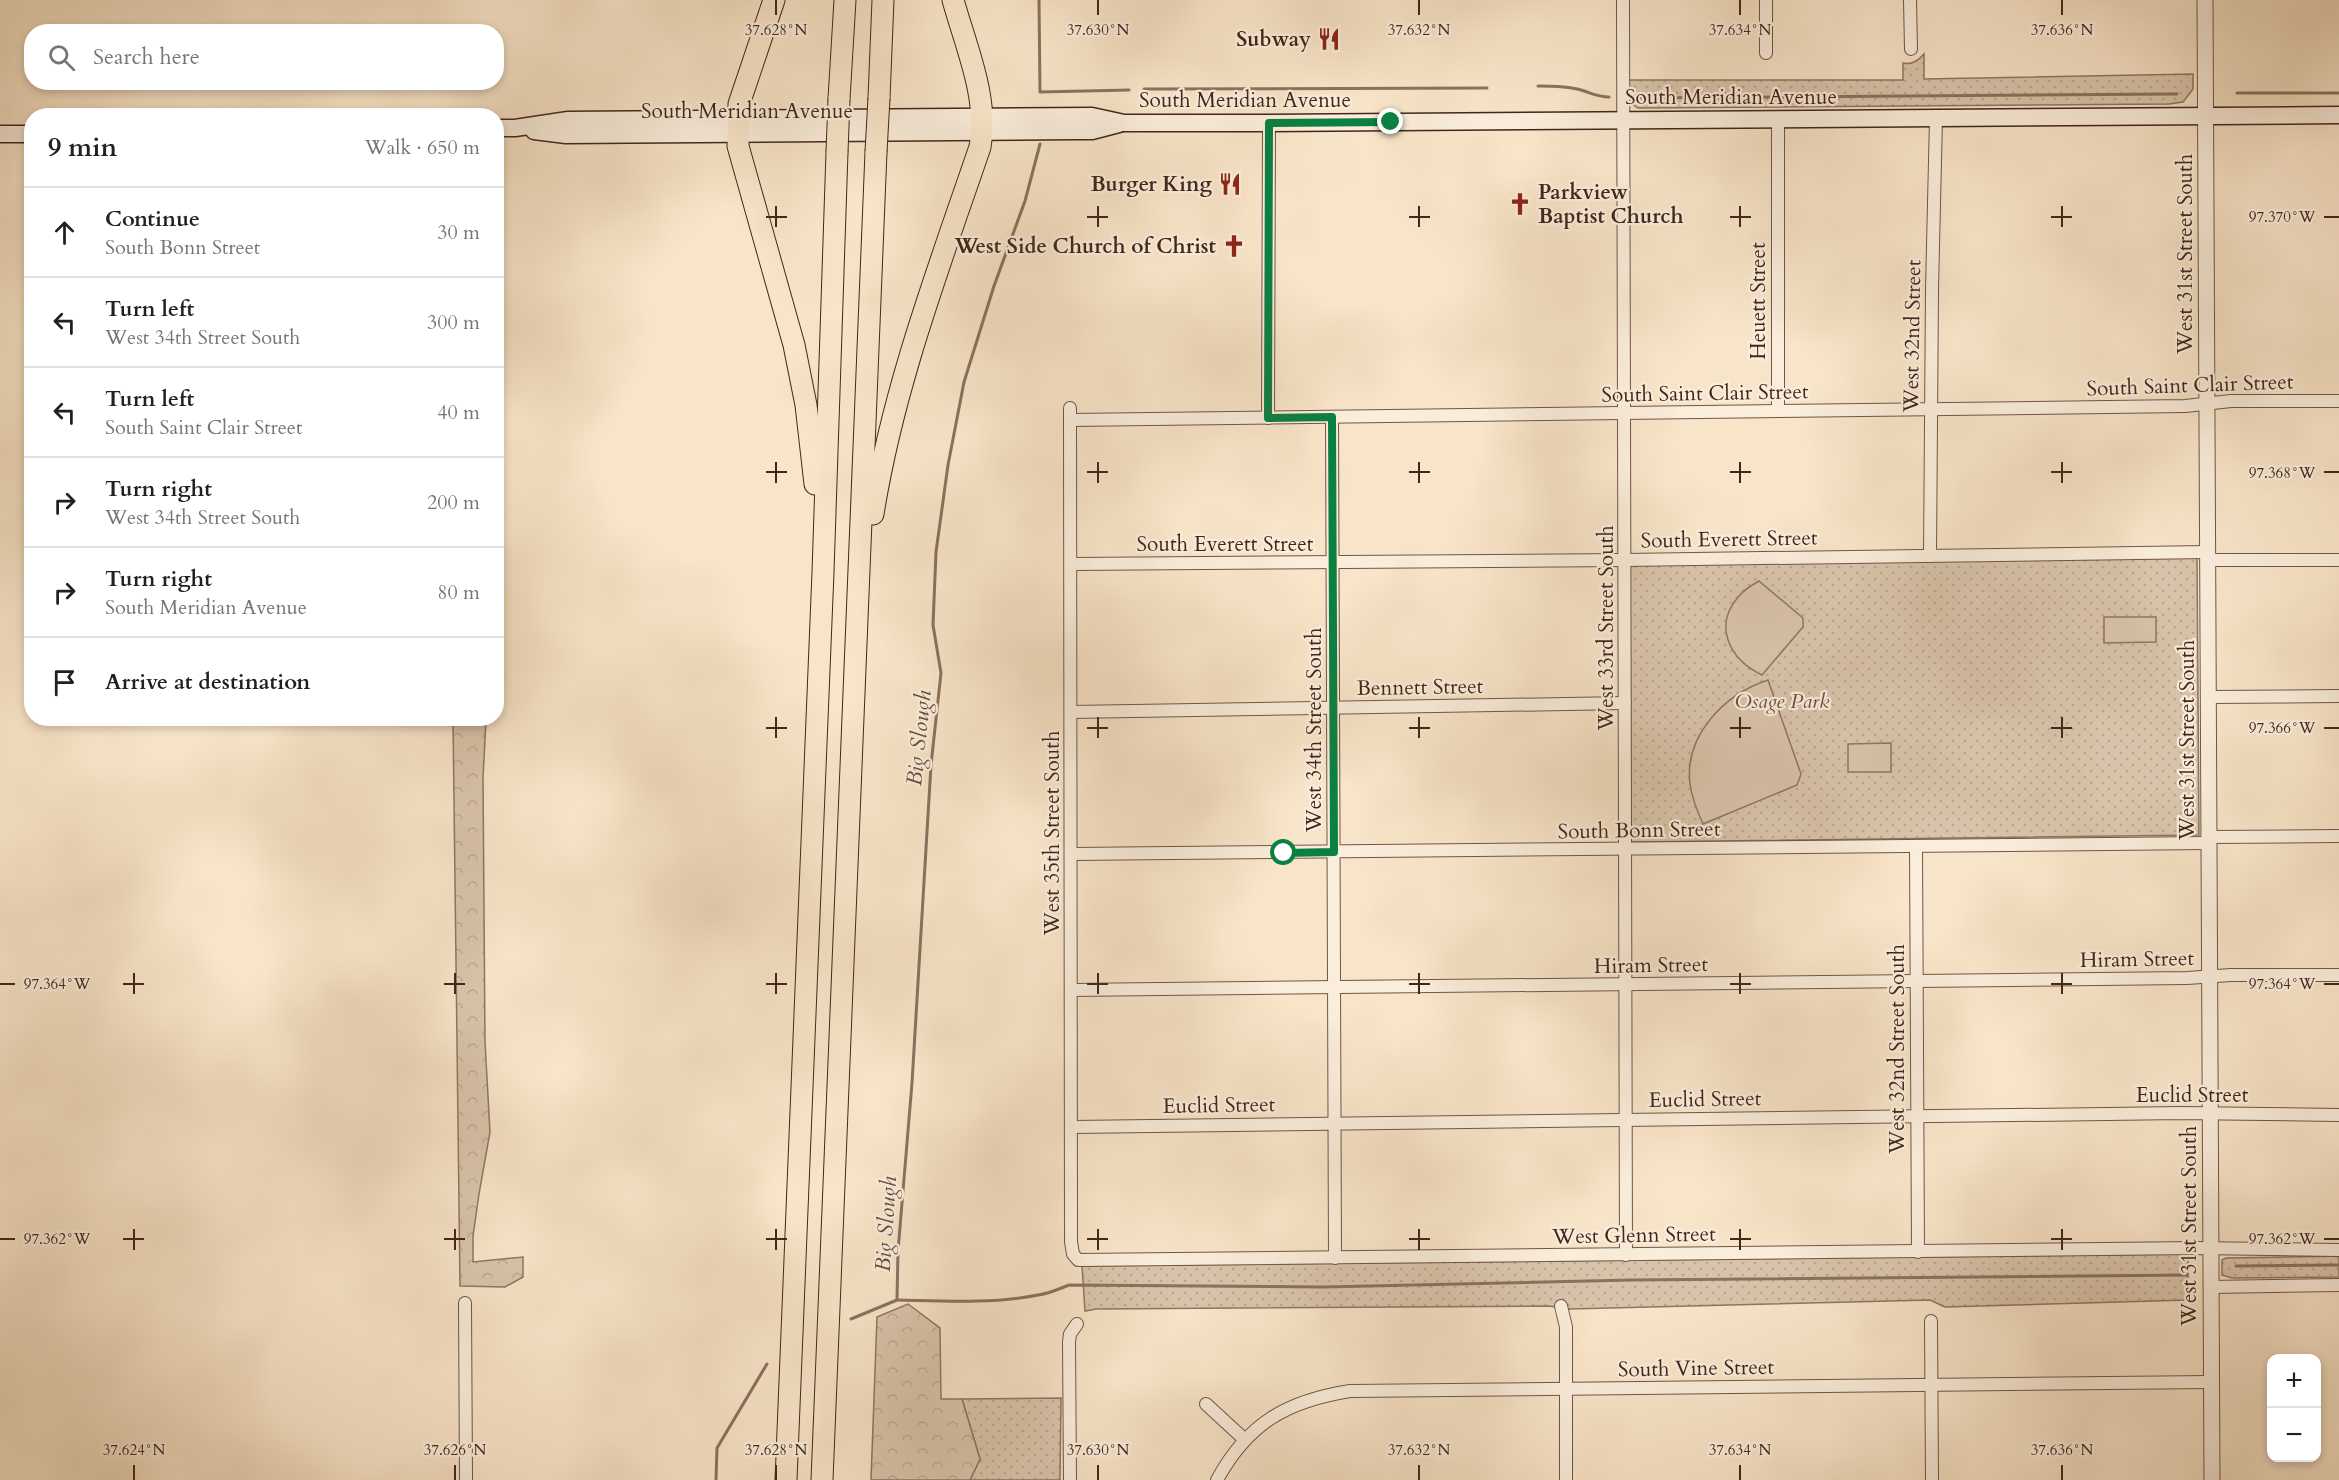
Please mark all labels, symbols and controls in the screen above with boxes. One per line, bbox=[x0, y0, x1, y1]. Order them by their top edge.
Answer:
text: 37.628°N bbox=[745, 20, 808, 40]
text: 37.630°N bbox=[1067, 20, 1130, 40]
text: 37.632°N bbox=[1388, 20, 1451, 40]
text: 37.634°N bbox=[1709, 20, 1772, 40]
text: 37.636°N bbox=[2031, 20, 2094, 40]
search box bbox=[24, 24, 504, 90]
place label: Subway bbox=[1236, 25, 1311, 54]
restaurant icon: Subway bbox=[1316, 26, 1342, 52]
icon: search bbox=[45, 41, 78, 74]
text: Search here bbox=[93, 42, 200, 72]
street label: South Meridian Avenue bbox=[1625, 83, 1837, 112]
street label: South Meridian Avenue bbox=[1139, 86, 1351, 115]
street label: South Meridian Avenue bbox=[641, 97, 853, 126]
route end bbox=[1377, 108, 1403, 134]
text: 9 min bbox=[48, 130, 117, 165]
text: Walk · 650 m bbox=[365, 134, 480, 161]
street label: West 31st Street South bbox=[2171, 153, 2200, 355]
place label: Burger King bbox=[1090, 170, 1212, 199]
restaurant icon: Burger King bbox=[1217, 171, 1243, 197]
place label: Parkview Baptist Church bbox=[1538, 178, 1683, 231]
church icon: Parkview Baptist Church bbox=[1507, 191, 1533, 217]
text: Continue bbox=[105, 204, 200, 234]
text: 97.370°W bbox=[2249, 207, 2316, 227]
icon: ahead bbox=[48, 216, 81, 249]
text: 30 m bbox=[437, 219, 480, 246]
place label: West Side Church of Christ bbox=[953, 232, 1217, 261]
church icon: West Side Church of Christ bbox=[1221, 233, 1247, 259]
text: South Bonn Street bbox=[105, 234, 260, 261]
street label: Heuett Street bbox=[1744, 242, 1773, 360]
street label: West 32nd Street bbox=[1897, 259, 1928, 414]
text: Turn left bbox=[105, 294, 194, 324]
icon: left bbox=[48, 306, 81, 339]
text: 300 m bbox=[427, 309, 480, 336]
text: West 34th Street South bbox=[105, 324, 300, 351]
street label: South Saint Clair Street bbox=[2086, 367, 2294, 404]
street label: South Saint Clair Street bbox=[1601, 377, 1809, 410]
text: Turn left bbox=[105, 384, 194, 414]
icon: left bbox=[48, 396, 81, 429]
text: 40 m bbox=[437, 399, 480, 426]
text: South Saint Clair Street bbox=[105, 414, 302, 441]
text: 97.368°W bbox=[2249, 463, 2316, 483]
text: Turn right bbox=[105, 474, 212, 504]
icon: right bbox=[48, 486, 81, 519]
text: 200 m bbox=[427, 489, 480, 516]
text: West 34th Street South bbox=[105, 504, 300, 531]
street label: South Everett Street bbox=[1640, 523, 1818, 556]
street label: West 33rd Street South bbox=[1592, 525, 1621, 732]
street label: South Everett Street bbox=[1137, 530, 1314, 559]
text: Turn right bbox=[105, 564, 212, 594]
icon: right bbox=[48, 576, 81, 609]
text: 80 m bbox=[437, 579, 480, 606]
text: South Meridian Avenue bbox=[105, 594, 307, 621]
street label: West 34th Street South bbox=[1300, 627, 1329, 834]
street label: West 31st Street South bbox=[2173, 639, 2202, 841]
icon: arrive bbox=[48, 666, 81, 699]
text: Arrive at destination bbox=[105, 667, 310, 697]
street label: Bennett Street bbox=[1356, 672, 1484, 703]
park label: Osage Park bbox=[1735, 687, 1830, 716]
water label: Big Slough bbox=[899, 688, 939, 787]
text: 97.366°W bbox=[2249, 718, 2316, 738]
street label: West 35th Street South bbox=[1038, 730, 1067, 937]
street label: South Bonn Street bbox=[1557, 815, 1721, 846]
route start bbox=[1270, 839, 1296, 865]
street label: West 32nd Street South bbox=[1883, 944, 1912, 1155]
street label: Hiram Street bbox=[2080, 944, 2195, 975]
street label: Hiram Street bbox=[1594, 950, 1709, 981]
text: 97.364°W bbox=[24, 974, 91, 994]
text: 97.364°W bbox=[2249, 974, 2316, 994]
street label: Euclid Street bbox=[2136, 1081, 2249, 1110]
street label: Euclid Street bbox=[1648, 1084, 1762, 1115]
street label: Euclid Street bbox=[1162, 1090, 1276, 1121]
street label: West 31st Street South bbox=[2175, 1125, 2204, 1327]
water label: Big Slough bbox=[868, 1175, 904, 1273]
street label: West Glenn Street bbox=[1551, 1220, 1716, 1251]
text: 97.362°W bbox=[24, 1229, 91, 1249]
text: 97.362°W bbox=[2249, 1229, 2316, 1249]
street label: South Vine Street bbox=[1618, 1353, 1775, 1384]
map controls bbox=[2267, 1354, 2321, 1462]
button: + bbox=[2267, 1354, 2321, 1408]
button: − bbox=[2267, 1408, 2321, 1462]
text: 37.624°N bbox=[103, 1440, 166, 1460]
text: 37.626°N bbox=[424, 1440, 487, 1460]
text: 37.628°N bbox=[745, 1440, 808, 1460]
text: 37.630°N bbox=[1067, 1440, 1130, 1460]
text: 37.632°N bbox=[1388, 1440, 1451, 1460]
text: 37.634°N bbox=[1709, 1440, 1772, 1460]
text: 37.636°N bbox=[2031, 1440, 2094, 1460]

